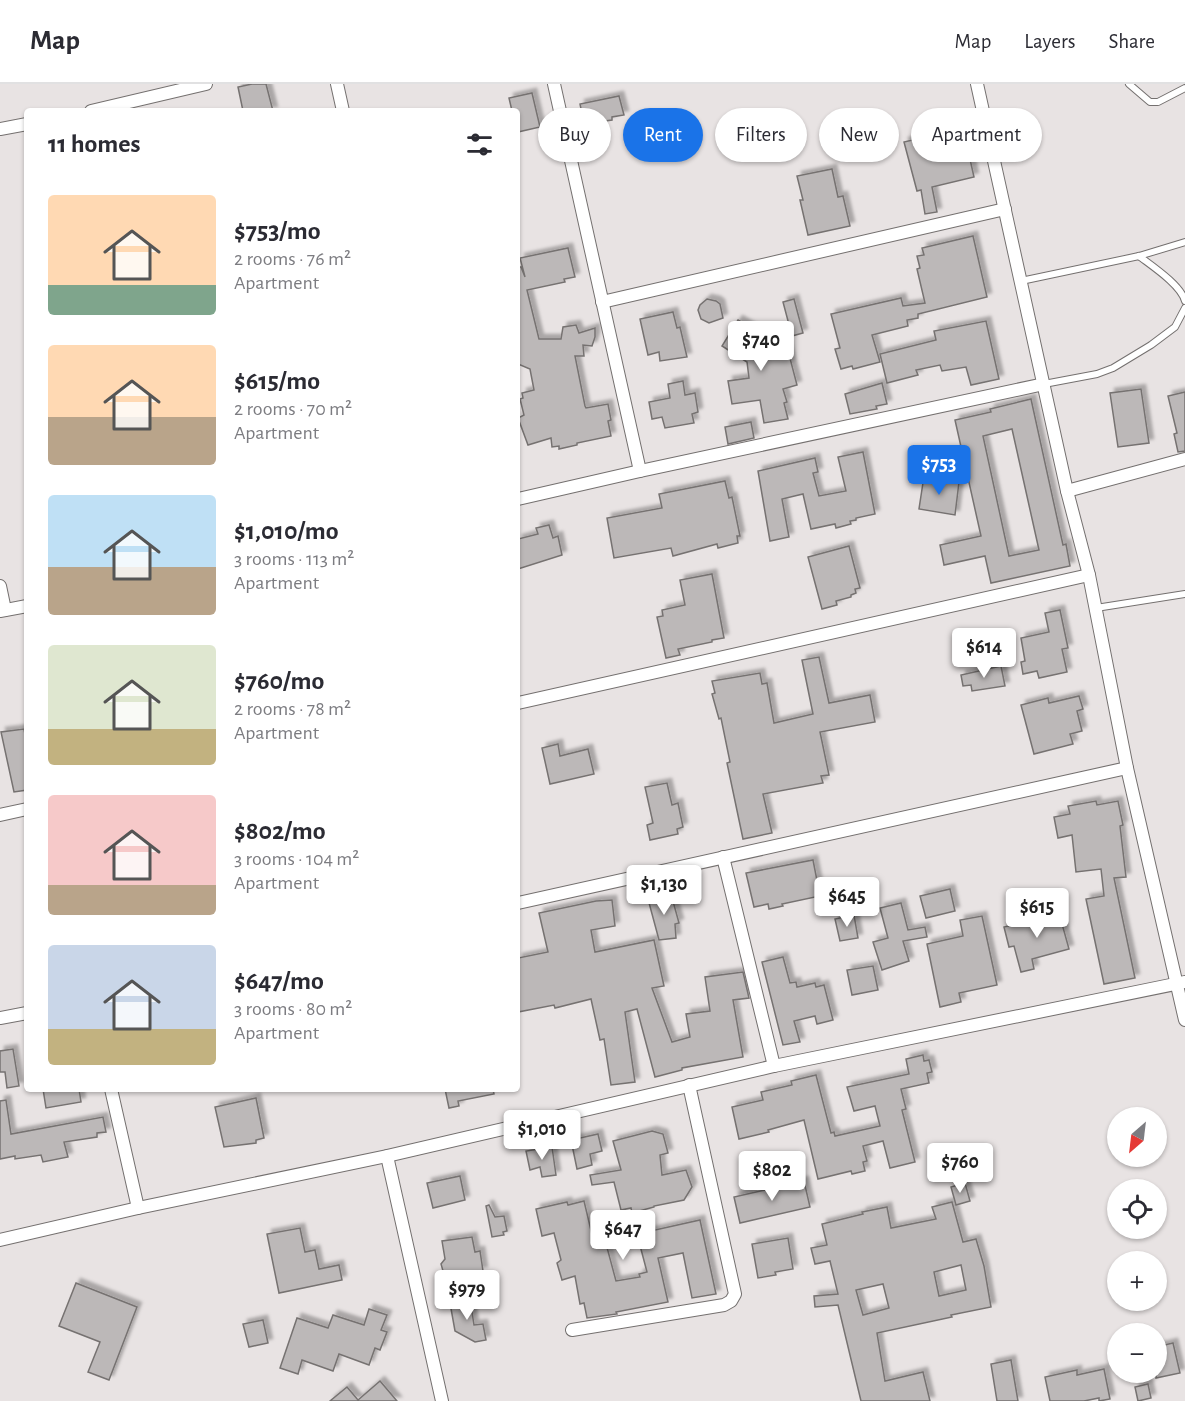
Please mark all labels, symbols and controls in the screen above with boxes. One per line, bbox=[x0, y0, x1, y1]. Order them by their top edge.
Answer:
text: Map bbox=[30, 27, 80, 55]
text: Map bbox=[955, 31, 991, 52]
text: Layers bbox=[1024, 31, 1075, 52]
text: Share bbox=[1108, 31, 1155, 52]
chip: Buy bbox=[538, 108, 611, 162]
chip: Rent bbox=[623, 108, 703, 162]
chip: Filters bbox=[715, 108, 807, 162]
chip: New bbox=[819, 108, 899, 162]
chip: Apartment bbox=[911, 108, 1042, 162]
icon: filters bbox=[463, 128, 496, 161]
text: 11 homes bbox=[48, 131, 140, 157]
text: $753/mo bbox=[234, 218, 321, 244]
icon: home bbox=[96, 219, 168, 291]
text: 2 rooms · 76 m² bbox=[234, 249, 351, 269]
text: Apartment bbox=[234, 273, 319, 293]
pin: $740 bbox=[725, 321, 797, 372]
text: $740 bbox=[742, 330, 780, 350]
text: $615/mo bbox=[234, 368, 320, 394]
icon: home bbox=[96, 369, 168, 441]
text: 2 rooms · 70 m² bbox=[234, 399, 352, 419]
text: Apartment bbox=[234, 423, 319, 443]
pin: $753 bbox=[903, 445, 975, 496]
text: $753 bbox=[922, 454, 956, 474]
text: $1,010/mo bbox=[234, 518, 339, 544]
icon: home bbox=[96, 519, 168, 591]
text: 3 rooms · 113 m² bbox=[234, 549, 354, 569]
text: Apartment bbox=[234, 573, 319, 593]
pin: $614 bbox=[948, 628, 1020, 679]
text: $614 bbox=[966, 637, 1002, 657]
text: $760/mo bbox=[234, 668, 324, 694]
icon: home bbox=[96, 669, 168, 741]
text: 2 rooms · 78 m² bbox=[234, 699, 351, 719]
text: Apartment bbox=[234, 723, 319, 743]
text: $802/mo bbox=[234, 818, 326, 844]
icon: home bbox=[96, 819, 168, 891]
text: 3 rooms · 104 m² bbox=[234, 849, 359, 869]
pin: $1,130 bbox=[615, 865, 713, 916]
text: Apartment bbox=[234, 873, 319, 893]
text: $1,130 bbox=[640, 874, 688, 894]
pin: $645 bbox=[811, 877, 883, 928]
text: $645 bbox=[828, 886, 866, 906]
pin: $615 bbox=[1001, 888, 1073, 939]
text: $615 bbox=[1020, 897, 1054, 917]
text: $647/mo bbox=[234, 968, 324, 994]
icon: home bbox=[96, 969, 168, 1041]
text: 3 rooms · 80 m² bbox=[234, 999, 352, 1019]
text: Apartment bbox=[234, 1023, 319, 1043]
north arrow bbox=[1107, 1107, 1167, 1167]
map controls bbox=[1107, 1107, 1167, 1383]
pin: $1,010 bbox=[493, 1110, 591, 1161]
text: $1,010 bbox=[518, 1119, 566, 1139]
pin: $760 bbox=[924, 1143, 996, 1194]
pin: $802 bbox=[736, 1151, 808, 1202]
text: $760 bbox=[941, 1152, 979, 1172]
text: $802 bbox=[753, 1160, 791, 1180]
button: locate bbox=[1107, 1179, 1167, 1239]
pin: $647 bbox=[587, 1210, 659, 1261]
text: $647 bbox=[604, 1219, 642, 1239]
button: + bbox=[1107, 1251, 1167, 1311]
pin: $979 bbox=[431, 1270, 503, 1321]
text: $979 bbox=[449, 1279, 485, 1299]
button: − bbox=[1107, 1323, 1167, 1383]

